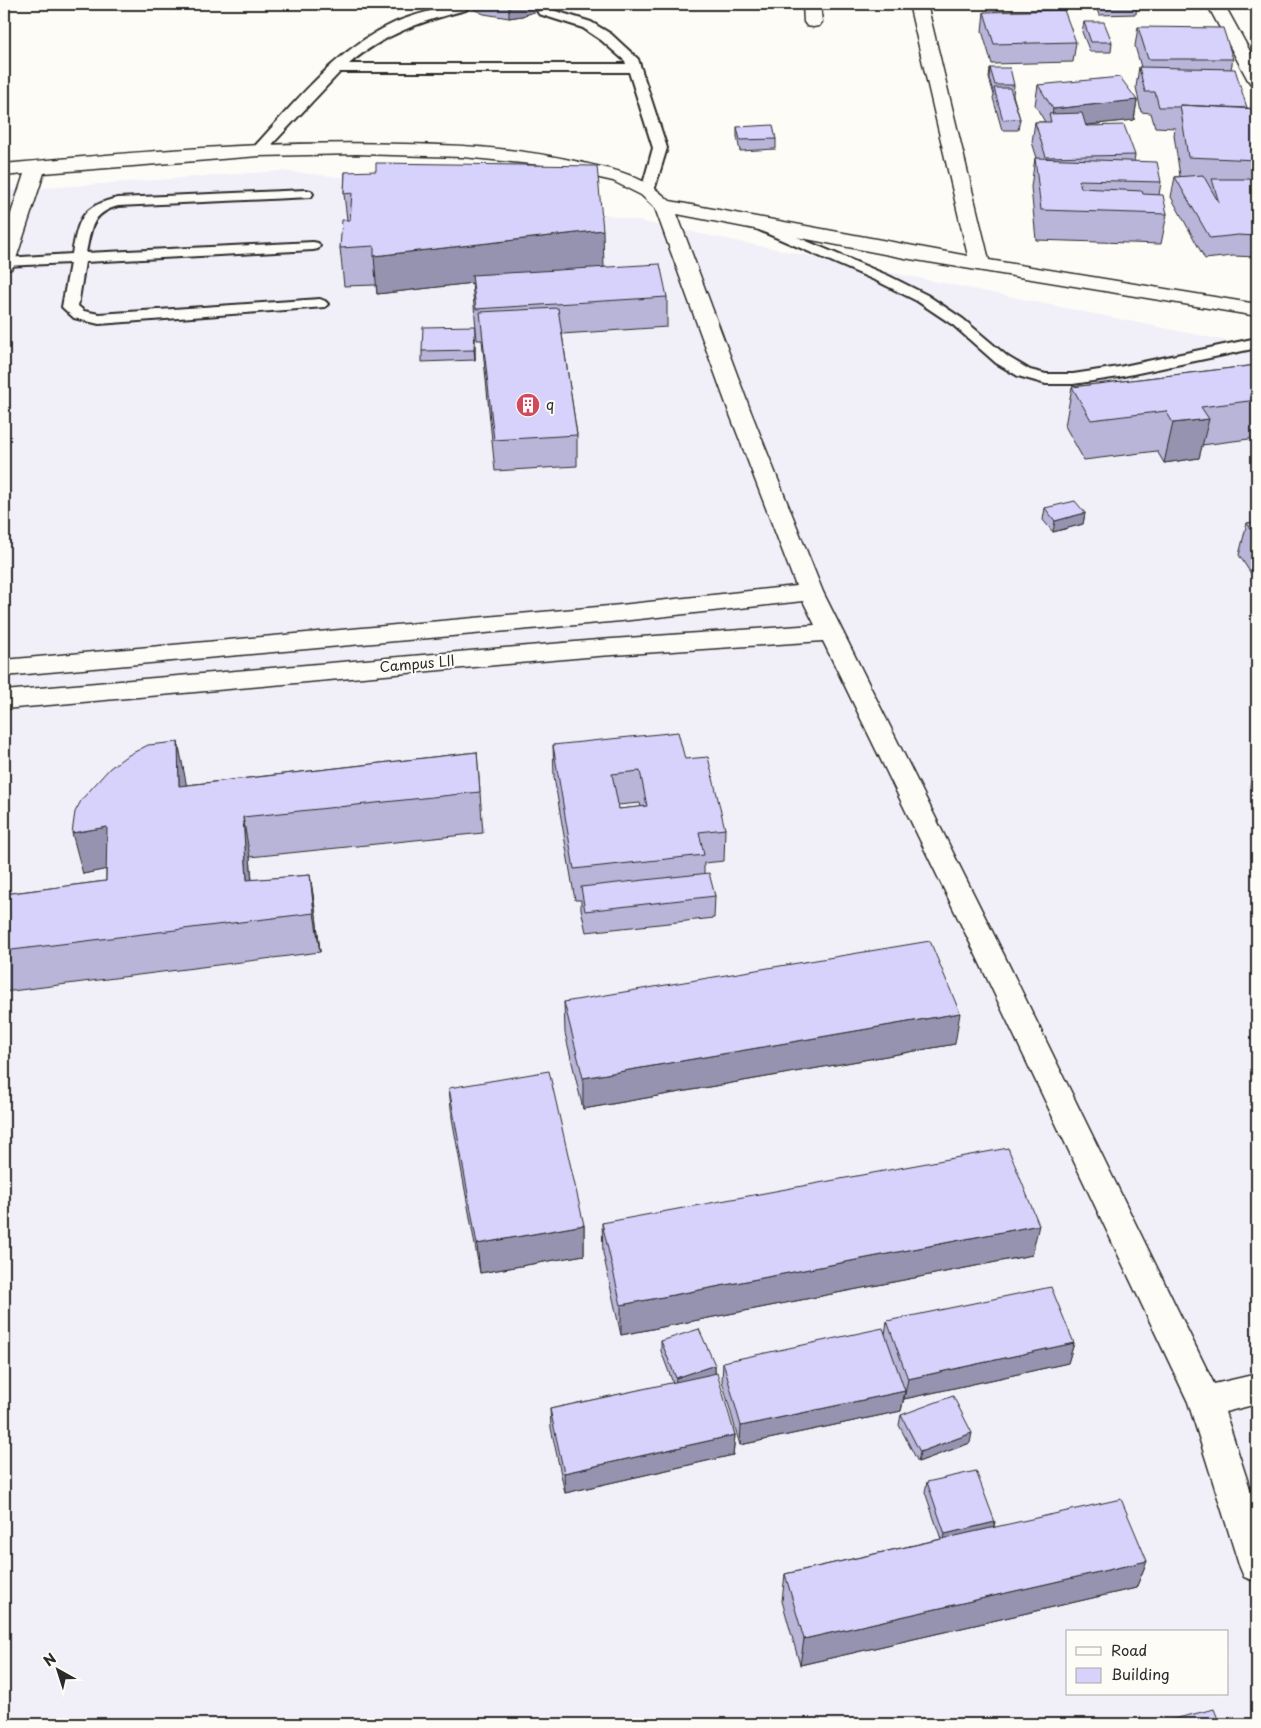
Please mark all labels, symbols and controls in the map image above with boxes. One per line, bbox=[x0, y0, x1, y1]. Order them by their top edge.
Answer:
building icon: q bbox=[515, 392, 541, 418]
place label: q bbox=[546, 394, 554, 415]
street label: Campus Lll bbox=[379, 650, 455, 677]
legend bbox=[1066, 1630, 1228, 1696]
text: Road bbox=[1111, 1638, 1147, 1661]
north arrow bbox=[32, 1646, 82, 1696]
text: N bbox=[39, 1648, 60, 1671]
text: Building bbox=[1111, 1662, 1170, 1685]

